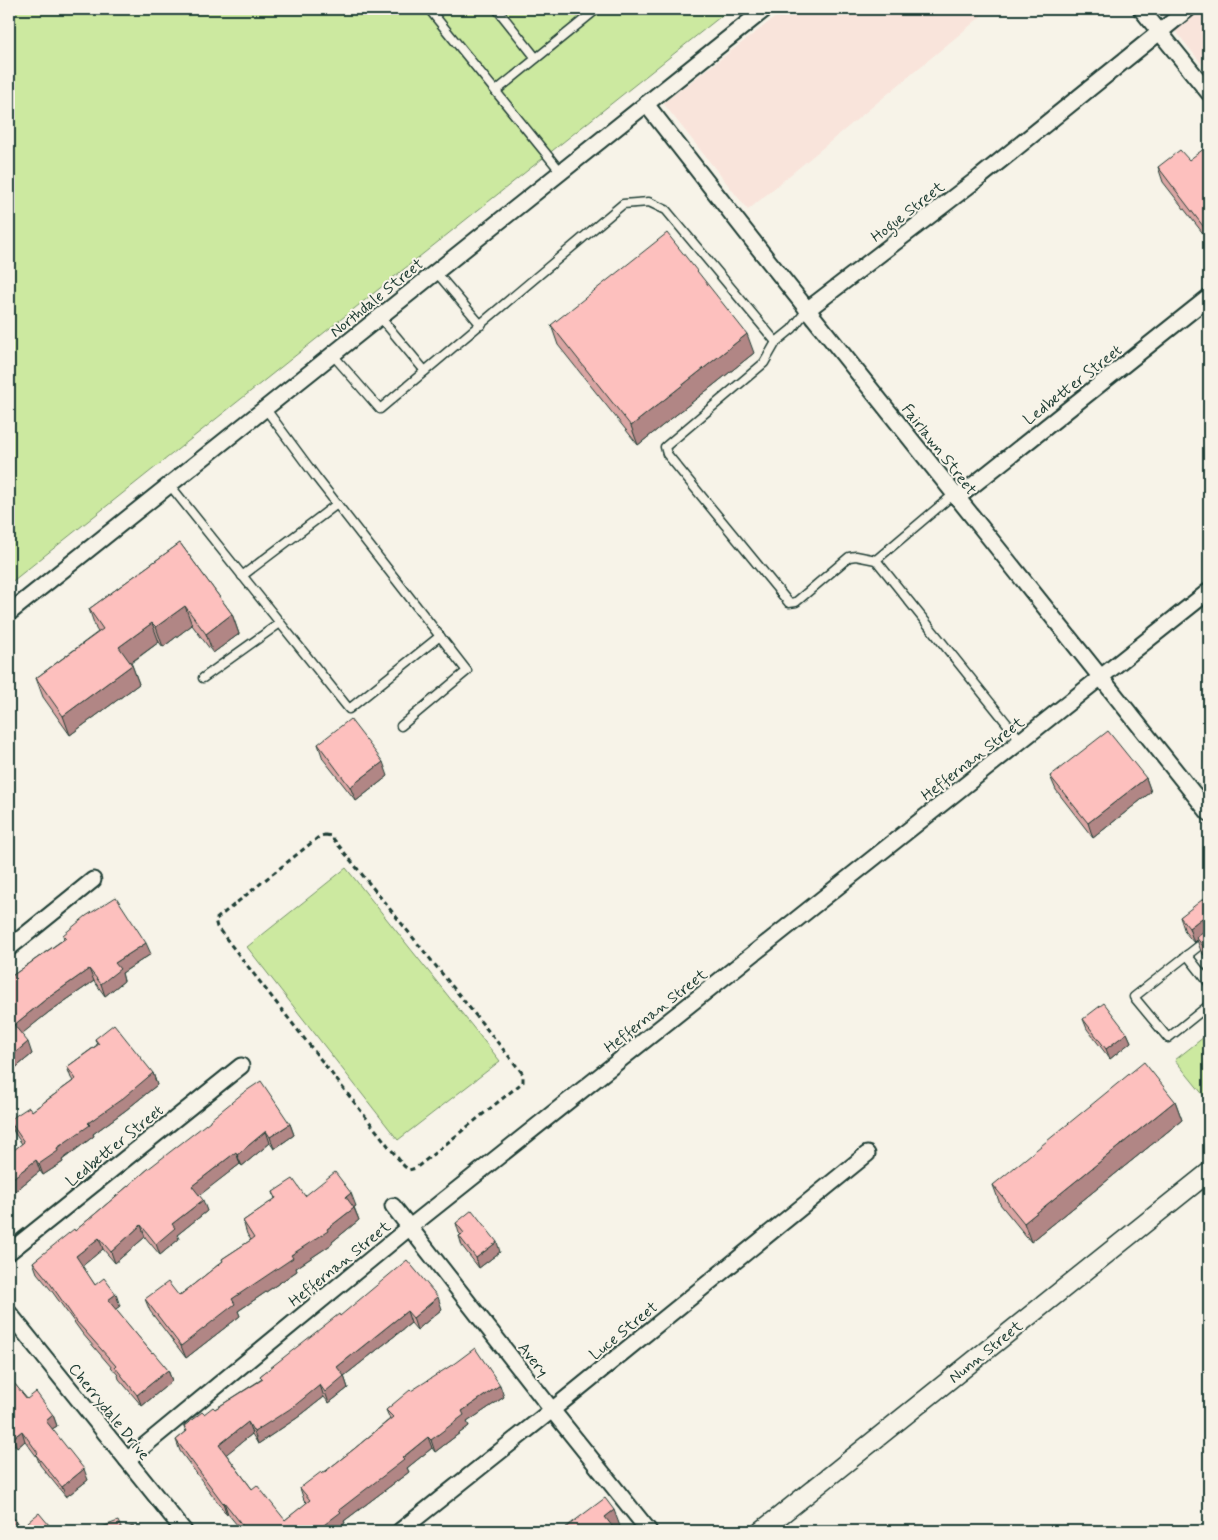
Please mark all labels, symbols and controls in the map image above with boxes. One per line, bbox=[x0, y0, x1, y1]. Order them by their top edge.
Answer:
street label: Hogue Street bbox=[867, 176, 950, 248]
street label: Northdale Street bbox=[326, 254, 428, 342]
street label: Ledbetter Street bbox=[1019, 340, 1127, 430]
street label: Fairlawn Street bbox=[896, 400, 981, 500]
street label: Heffernan Street bbox=[917, 712, 1029, 806]
street label: Heffernan Street bbox=[600, 964, 712, 1058]
street label: Ledbetter Street bbox=[62, 1100, 168, 1192]
street label: Heffernan Street bbox=[285, 1216, 396, 1312]
street label: Luce Street bbox=[585, 1297, 663, 1365]
street label: Nunn Street bbox=[945, 1316, 1028, 1388]
street label: Avery bbox=[513, 1338, 553, 1382]
street label: Cherrydale Drive bbox=[63, 1359, 155, 1465]

